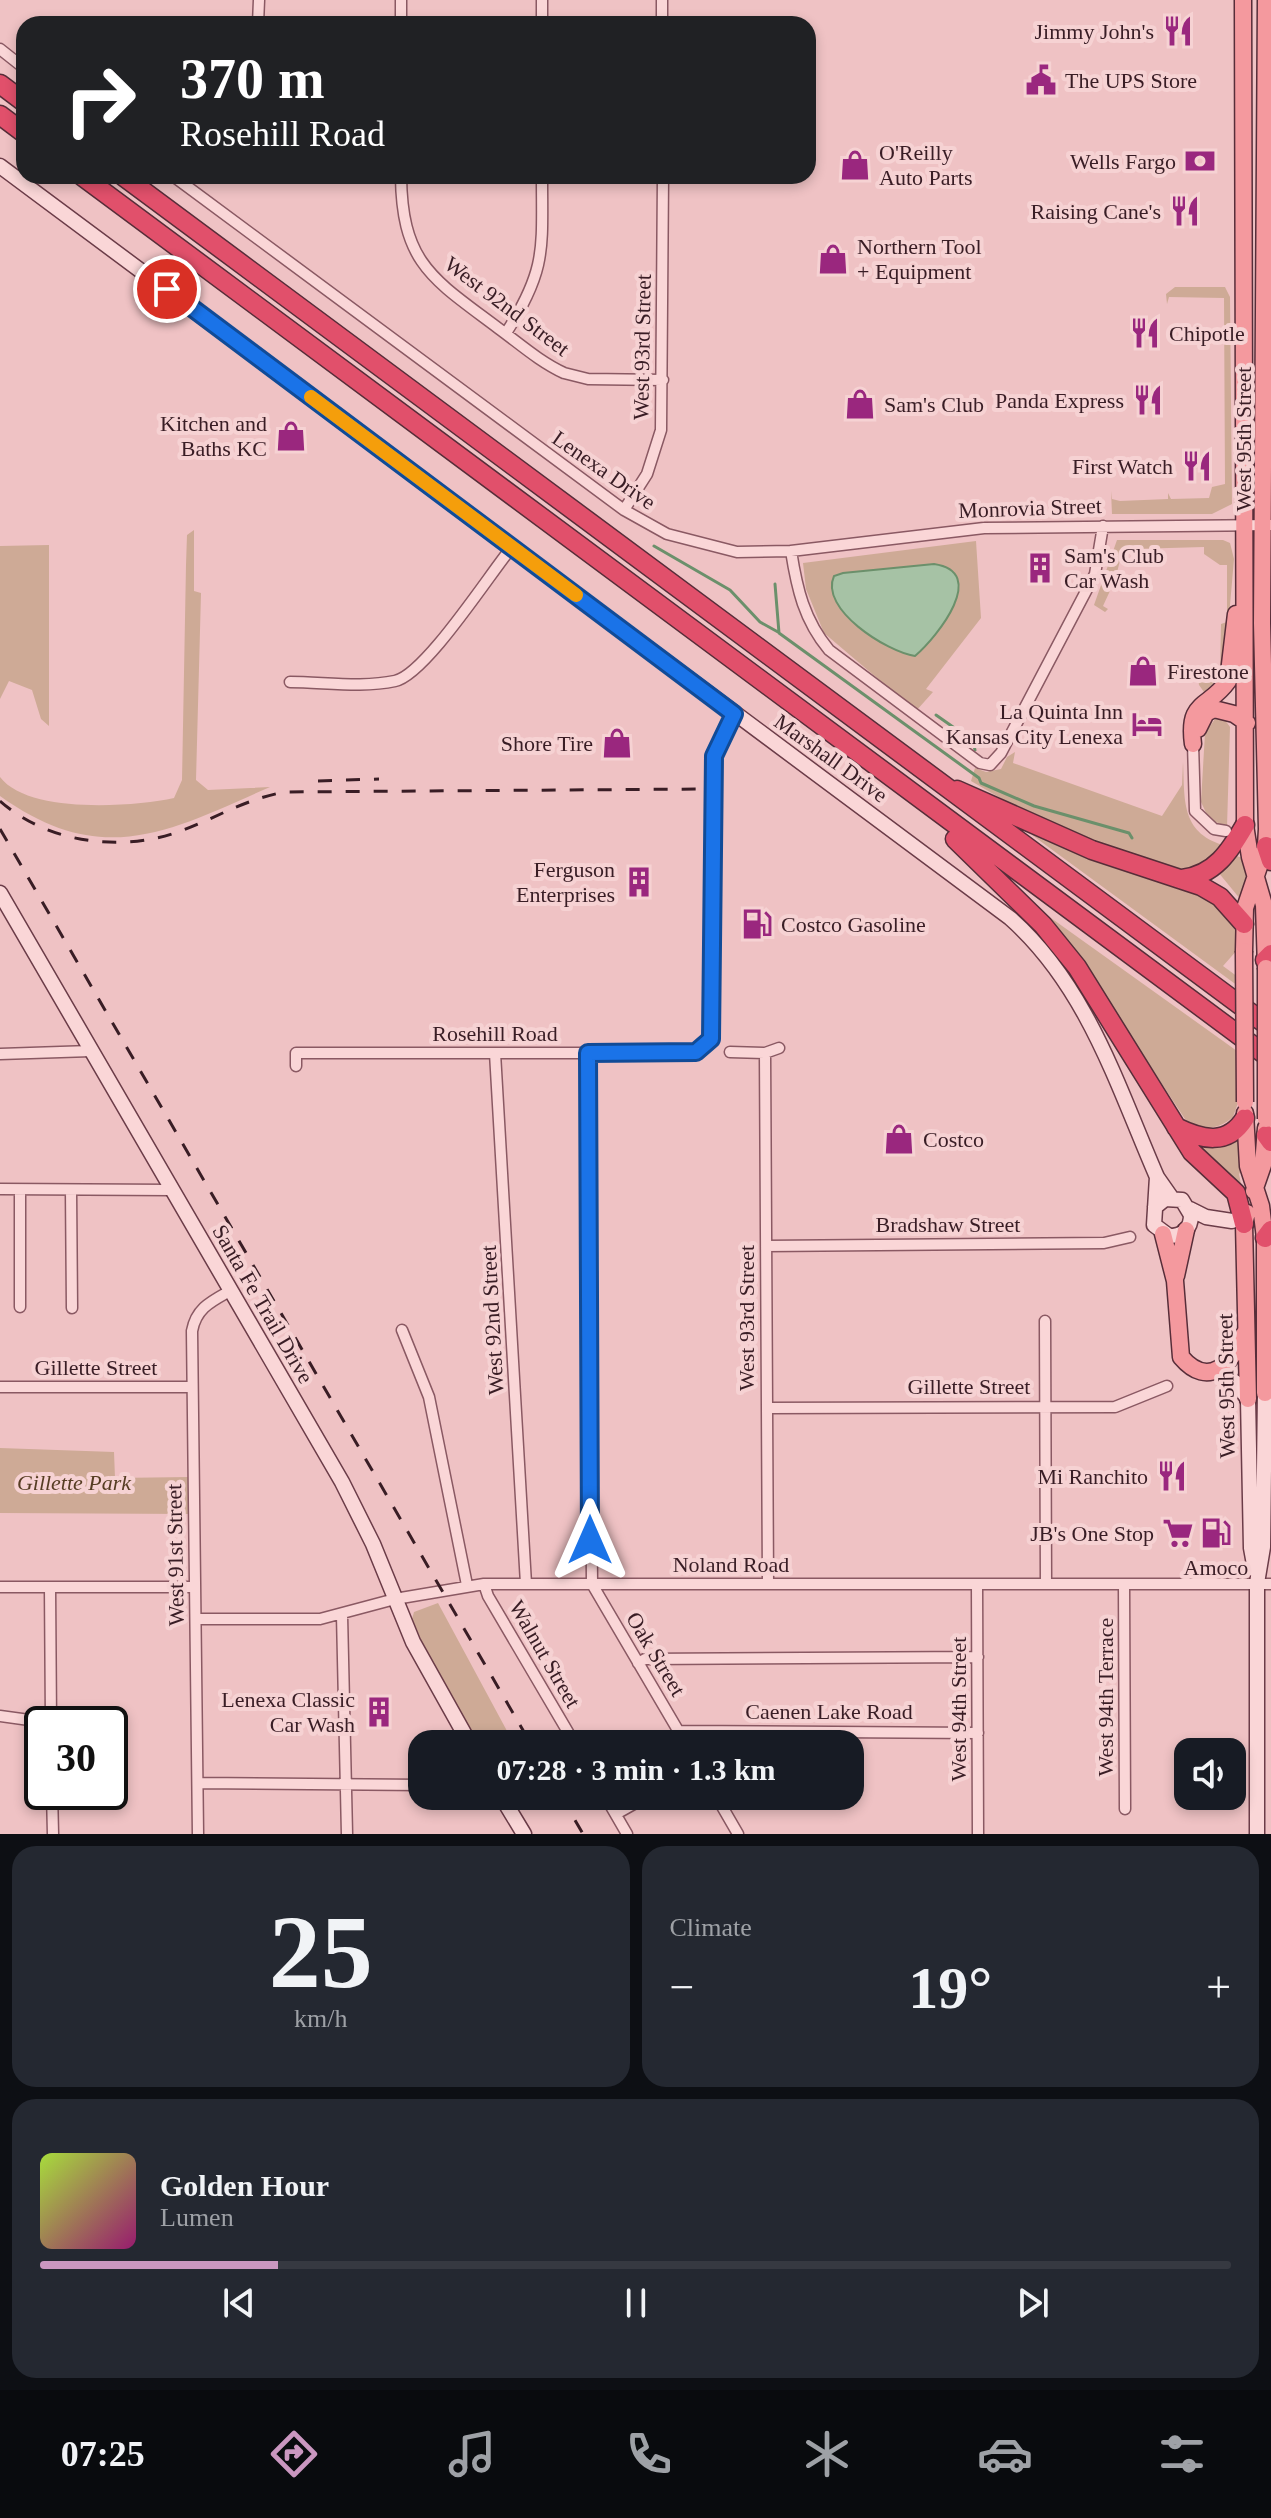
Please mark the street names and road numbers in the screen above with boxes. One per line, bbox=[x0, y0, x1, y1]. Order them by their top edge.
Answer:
street label: West 92nd Street bbox=[440, 251, 574, 361]
street label: West 93rd Street bbox=[628, 274, 656, 420]
street label: West 95th Street bbox=[1231, 367, 1256, 511]
street label: Lenexa Drive bbox=[548, 425, 660, 515]
street label: Monrovia Street bbox=[958, 493, 1102, 523]
street label: Marshall Drive bbox=[770, 709, 892, 807]
street label: Rosehill Road bbox=[432, 1021, 558, 1046]
street label: Bradshaw Street bbox=[876, 1212, 1020, 1237]
street label: Santa Fe Trail Drive bbox=[207, 1220, 319, 1388]
street label: West 92nd Street bbox=[476, 1245, 508, 1395]
street label: West 93rd Street bbox=[734, 1245, 759, 1391]
street label: West 95th Street bbox=[1212, 1313, 1240, 1459]
street label: Gillette Street bbox=[35, 1355, 157, 1380]
street label: Gillette Street bbox=[908, 1374, 1030, 1399]
street label: West 91st Street bbox=[161, 1484, 189, 1626]
street label: Noland Road bbox=[673, 1552, 789, 1577]
street label: Walnut Street bbox=[504, 1596, 586, 1712]
street label: Oak Street bbox=[621, 1608, 691, 1700]
street label: West 94th Terrace bbox=[1093, 1618, 1118, 1776]
street label: West 94th Street bbox=[946, 1637, 971, 1781]
street label: Caenen Lake Road bbox=[745, 1699, 913, 1724]

